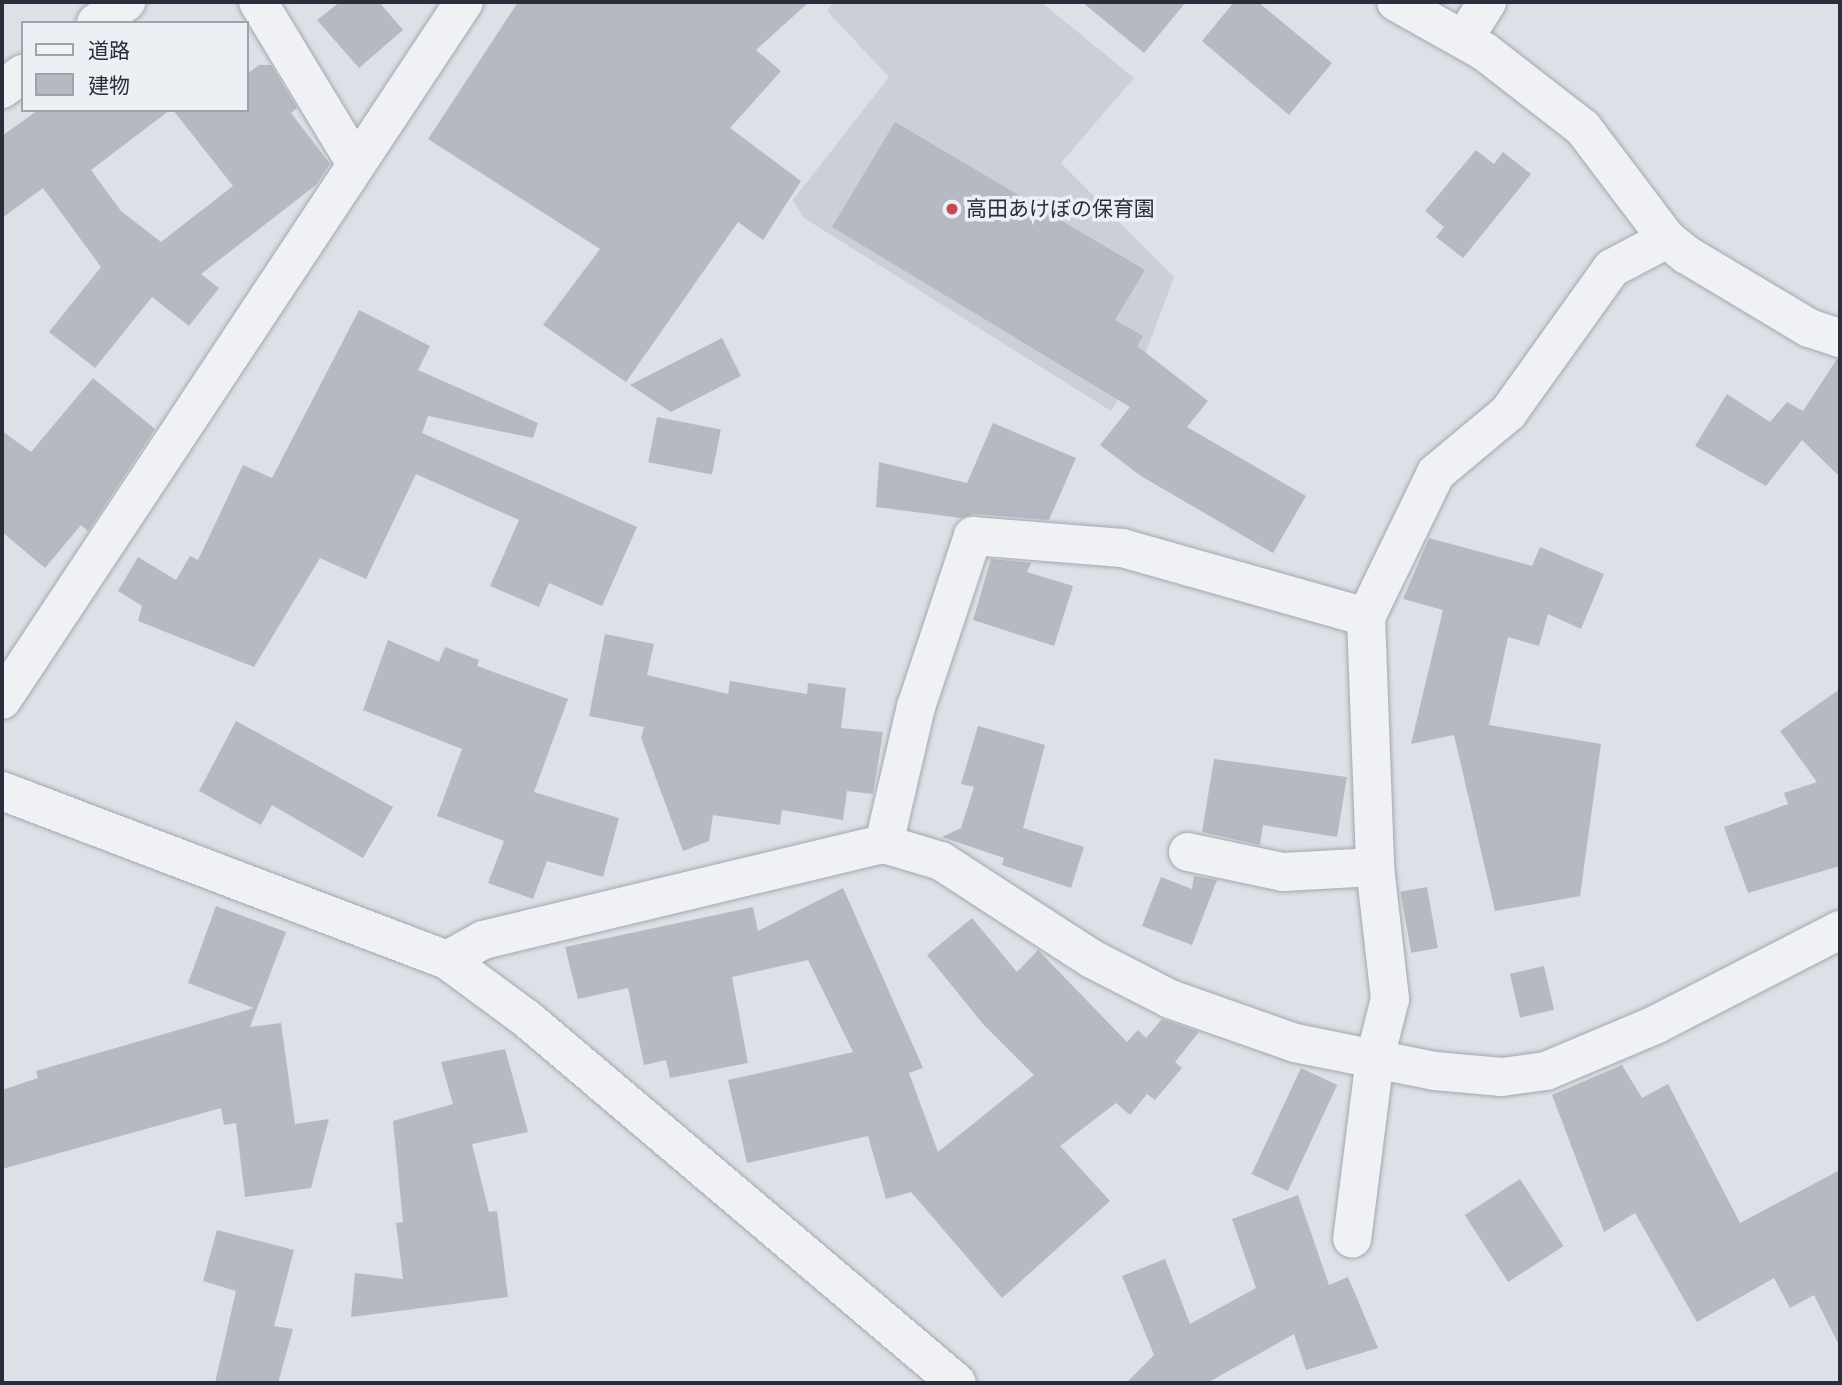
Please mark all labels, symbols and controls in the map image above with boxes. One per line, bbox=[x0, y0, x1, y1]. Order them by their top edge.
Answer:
legend bbox=[21, 21, 248, 112]
text: 道路 bbox=[88, 37, 130, 65]
text: 建物 bbox=[88, 72, 130, 100]
place label: 高田あけぼの保育園 bbox=[966, 196, 1155, 222]
marker: 高田あけぼの保育園 bbox=[944, 201, 960, 217]

